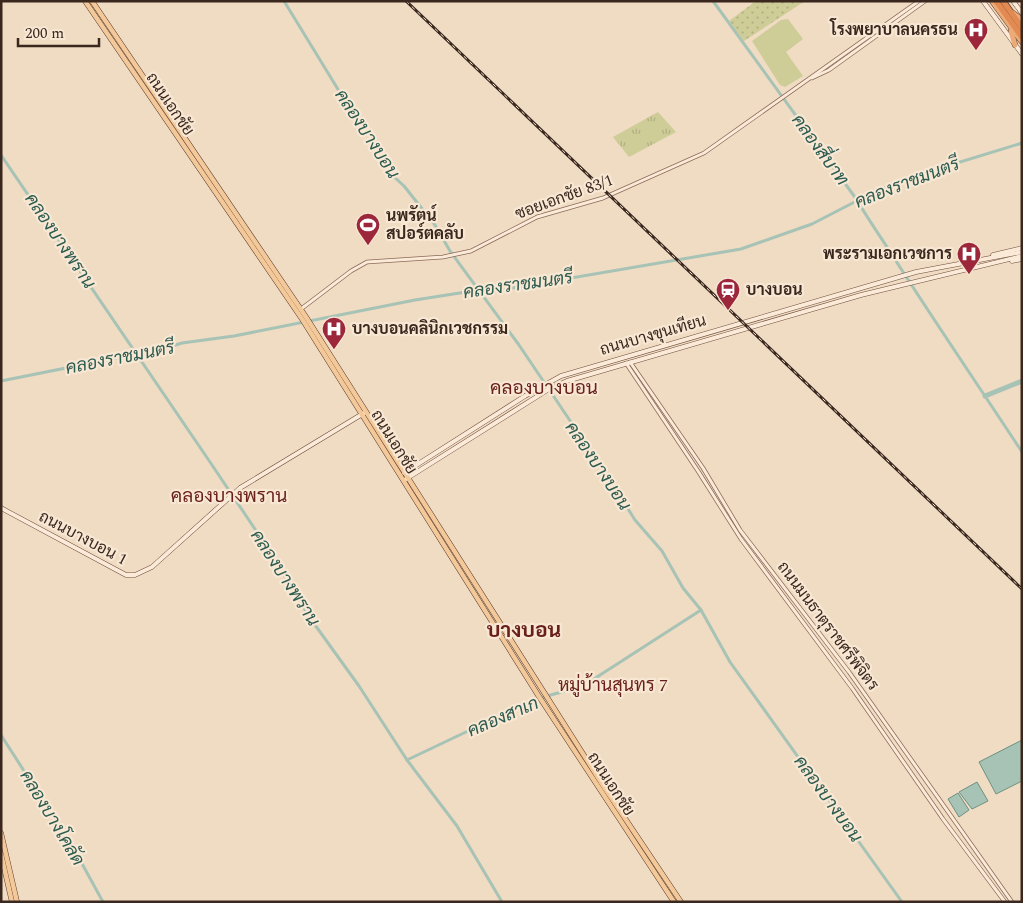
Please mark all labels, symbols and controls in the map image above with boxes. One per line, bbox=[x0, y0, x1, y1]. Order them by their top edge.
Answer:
scale bar bbox=[18, 15, 99, 47]
hospital icon: โรงพยาบาลนครธน bbox=[963, 17, 989, 51]
place label: โรงพยาบาลนครธน bbox=[829, 18, 958, 42]
text: 200 m bbox=[25, 22, 64, 45]
street label: ถนนเอกชัย bbox=[140, 67, 200, 141]
water label: คลองบางบอน bbox=[328, 84, 406, 185]
water label: คลองสี่บาท bbox=[785, 107, 858, 192]
water label: คลองราชมนตรี bbox=[851, 150, 965, 215]
street label: ซอยเอกชัย 83/1 bbox=[512, 168, 616, 226]
water label: คลองบางพราน bbox=[18, 188, 102, 295]
place label: นพรัตน์ สปอร์ตคลับ bbox=[386, 204, 464, 246]
sports icon: นพรัตน์ สปอร์ตคลับ bbox=[355, 212, 381, 246]
hospital icon: พระรามเอกเวชการ bbox=[956, 241, 982, 275]
place label: พระรามเอกเวชการ bbox=[823, 242, 952, 266]
water label: คลองราชมนตรี bbox=[461, 264, 576, 306]
station icon: บางบอน bbox=[715, 277, 741, 311]
place label: บางบอน bbox=[746, 278, 803, 302]
street label: ถนนบางขุนเทียน bbox=[597, 308, 709, 362]
hospital icon: บางบอนคลินิกเวชกรรม bbox=[321, 316, 347, 350]
place label: บางบอนคลินิกเวชกรรม bbox=[352, 317, 508, 341]
water label: คลองราชมนตรี bbox=[63, 334, 178, 382]
district label: คลองบางบอน bbox=[490, 374, 598, 403]
street label: ถนนเอกชัย bbox=[365, 405, 423, 479]
water label: คลองบางบอน bbox=[558, 416, 638, 516]
district label: คลองบางพราน bbox=[171, 482, 287, 511]
street label: ถนนบางบอน 1 bbox=[35, 505, 131, 571]
water label: คลองบางพราน bbox=[244, 524, 327, 632]
street label: ถนนมนธาตุราชศรีพิจิตร bbox=[771, 556, 885, 696]
district label: บางบอน bbox=[487, 615, 561, 647]
district label: หมู่บ้านสุนทร 7 bbox=[558, 672, 668, 699]
water label: คลองสาเก bbox=[463, 690, 543, 744]
street label: ถนนเอกชัย bbox=[581, 747, 641, 821]
water label: คลองบางบอน bbox=[787, 750, 869, 849]
water label: คลองบางโคลัด bbox=[13, 765, 91, 871]

